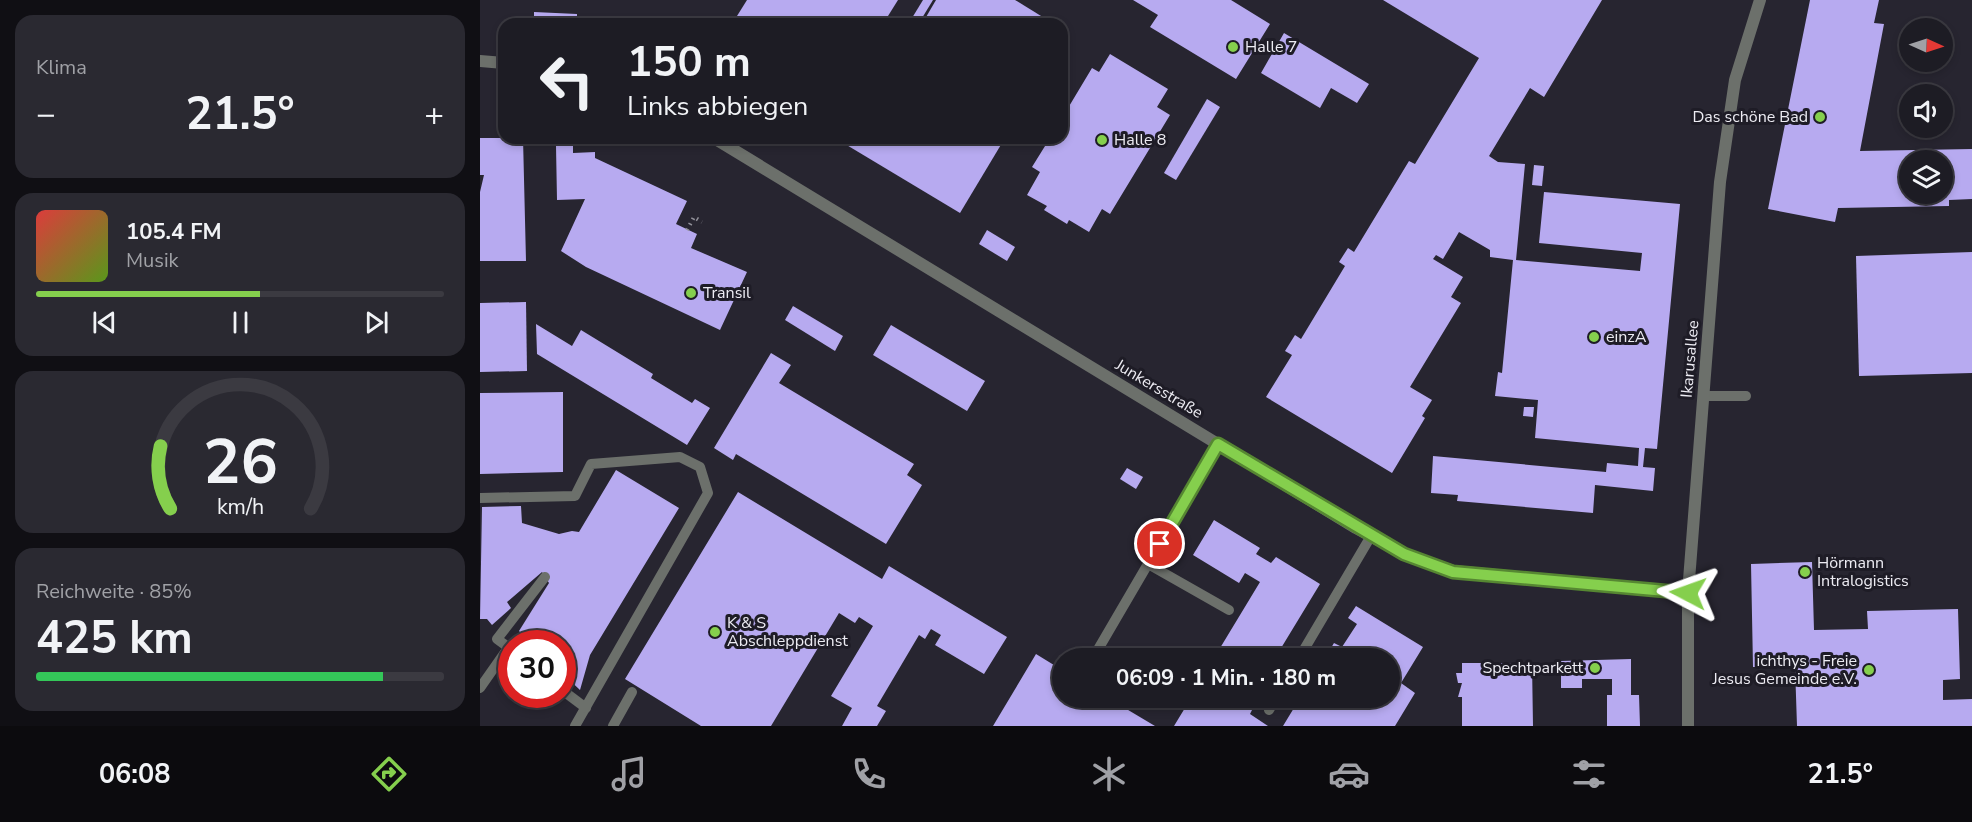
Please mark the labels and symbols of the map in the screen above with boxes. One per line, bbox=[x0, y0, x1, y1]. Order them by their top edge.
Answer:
north arrow bbox=[1899, 18, 1953, 72]
place label: Halle 7 bbox=[1245, 36, 1297, 58]
marker: Halle 7 bbox=[1226, 40, 1240, 54]
place label: Das schöne Bad bbox=[1692, 106, 1808, 128]
marker: Das schöne Bad bbox=[1813, 110, 1827, 124]
place label: Halle 8 bbox=[1114, 129, 1166, 151]
marker: Halle 8 bbox=[1095, 133, 1109, 147]
place label: Transil bbox=[703, 282, 751, 304]
marker: Transil bbox=[684, 286, 698, 300]
street label: Ikarusallee bbox=[1676, 319, 1704, 399]
place label: einzA bbox=[1606, 326, 1647, 348]
marker: einzA bbox=[1587, 330, 1601, 344]
street label: Junkersstraße bbox=[1110, 354, 1207, 424]
pin bbox=[1134, 518, 1185, 569]
place label: Hörmann Intralogistics bbox=[1817, 552, 1909, 592]
position arrow bbox=[1656, 561, 1720, 625]
marker: Hörmann Intralogistics bbox=[1798, 565, 1812, 579]
place label: K & S Abschleppdienst bbox=[727, 612, 848, 652]
marker: K & S Abschleppdienst bbox=[708, 625, 722, 639]
speed limit sign: 30 bbox=[498, 630, 576, 708]
place label: ichthys - Freie Jesus Gemeinde e.V. bbox=[1712, 650, 1857, 690]
place label: Spechtparkett bbox=[1482, 657, 1583, 679]
marker: Spechtparkett bbox=[1588, 661, 1602, 675]
marker: ichthys - Freie Jesus Gemeinde e.V. bbox=[1862, 663, 1876, 677]

